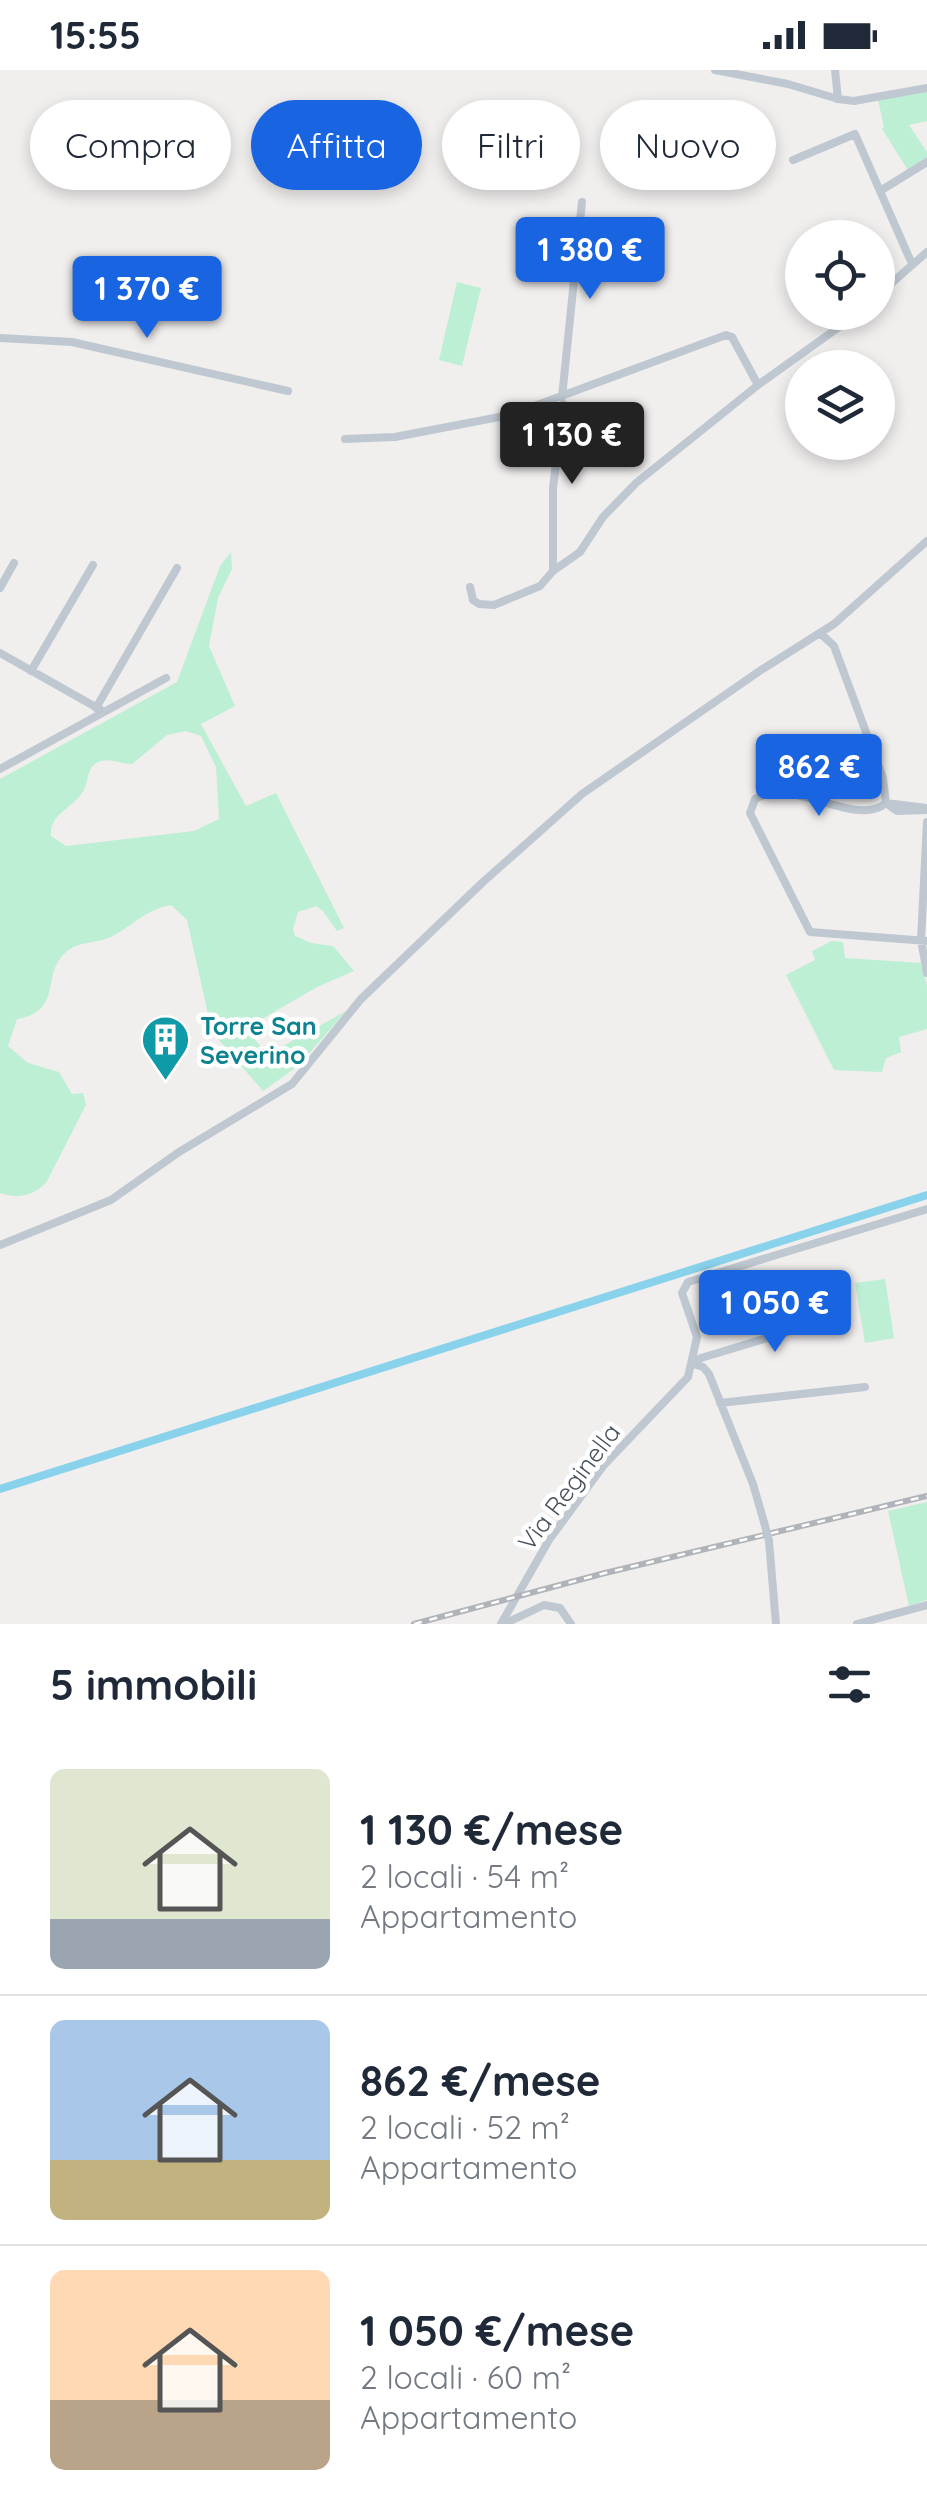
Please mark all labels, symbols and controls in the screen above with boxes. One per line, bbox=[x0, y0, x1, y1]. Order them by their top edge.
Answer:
text: 15:55 bbox=[50, 11, 141, 59]
chip: Compra bbox=[30, 100, 231, 190]
chip: Affitta bbox=[251, 100, 422, 190]
chip: Filtri bbox=[442, 100, 580, 190]
chip: Nuovo bbox=[600, 100, 776, 190]
pin: 1 380 € bbox=[498, 217, 682, 302]
map controls bbox=[785, 220, 895, 460]
button: locate bbox=[785, 220, 895, 330]
text: 1 380 € bbox=[538, 229, 642, 269]
pin: 1 370 € bbox=[55, 256, 239, 341]
text: 1 370 € bbox=[95, 268, 199, 308]
button: layers bbox=[785, 350, 895, 460]
pin: 1 130 € bbox=[480, 402, 664, 487]
text: 1 130 € bbox=[522, 414, 622, 454]
pin: 862 € bbox=[749, 734, 889, 819]
text: 862 € bbox=[778, 746, 860, 786]
place label: Torre San Severino bbox=[200, 1010, 317, 1070]
building icon: Torre San Severino bbox=[139, 1014, 191, 1082]
pin: 1 050 € bbox=[683, 1270, 867, 1355]
text: 1 050 € bbox=[721, 1282, 829, 1322]
street label: Via Reginella bbox=[511, 1417, 626, 1556]
icon: filters bbox=[822, 1657, 877, 1712]
text: 5 immobili bbox=[50, 1658, 257, 1711]
text: 1 130 €/mese bbox=[360, 1803, 623, 1856]
icon: home bbox=[130, 1809, 250, 1929]
text: 2 locali · 54 m² bbox=[360, 1856, 569, 1896]
text: Appartamento bbox=[360, 1896, 577, 1936]
text: 862 €/mese bbox=[360, 2054, 601, 2107]
icon: home bbox=[130, 2060, 250, 2180]
text: 2 locali · 52 m² bbox=[360, 2107, 570, 2147]
text: Appartamento bbox=[360, 2147, 577, 2187]
text: 1 050 €/mese bbox=[360, 2304, 634, 2357]
icon: home bbox=[130, 2310, 250, 2430]
text: 2 locali · 60 m² bbox=[360, 2357, 571, 2397]
text: Appartamento bbox=[360, 2397, 577, 2437]

